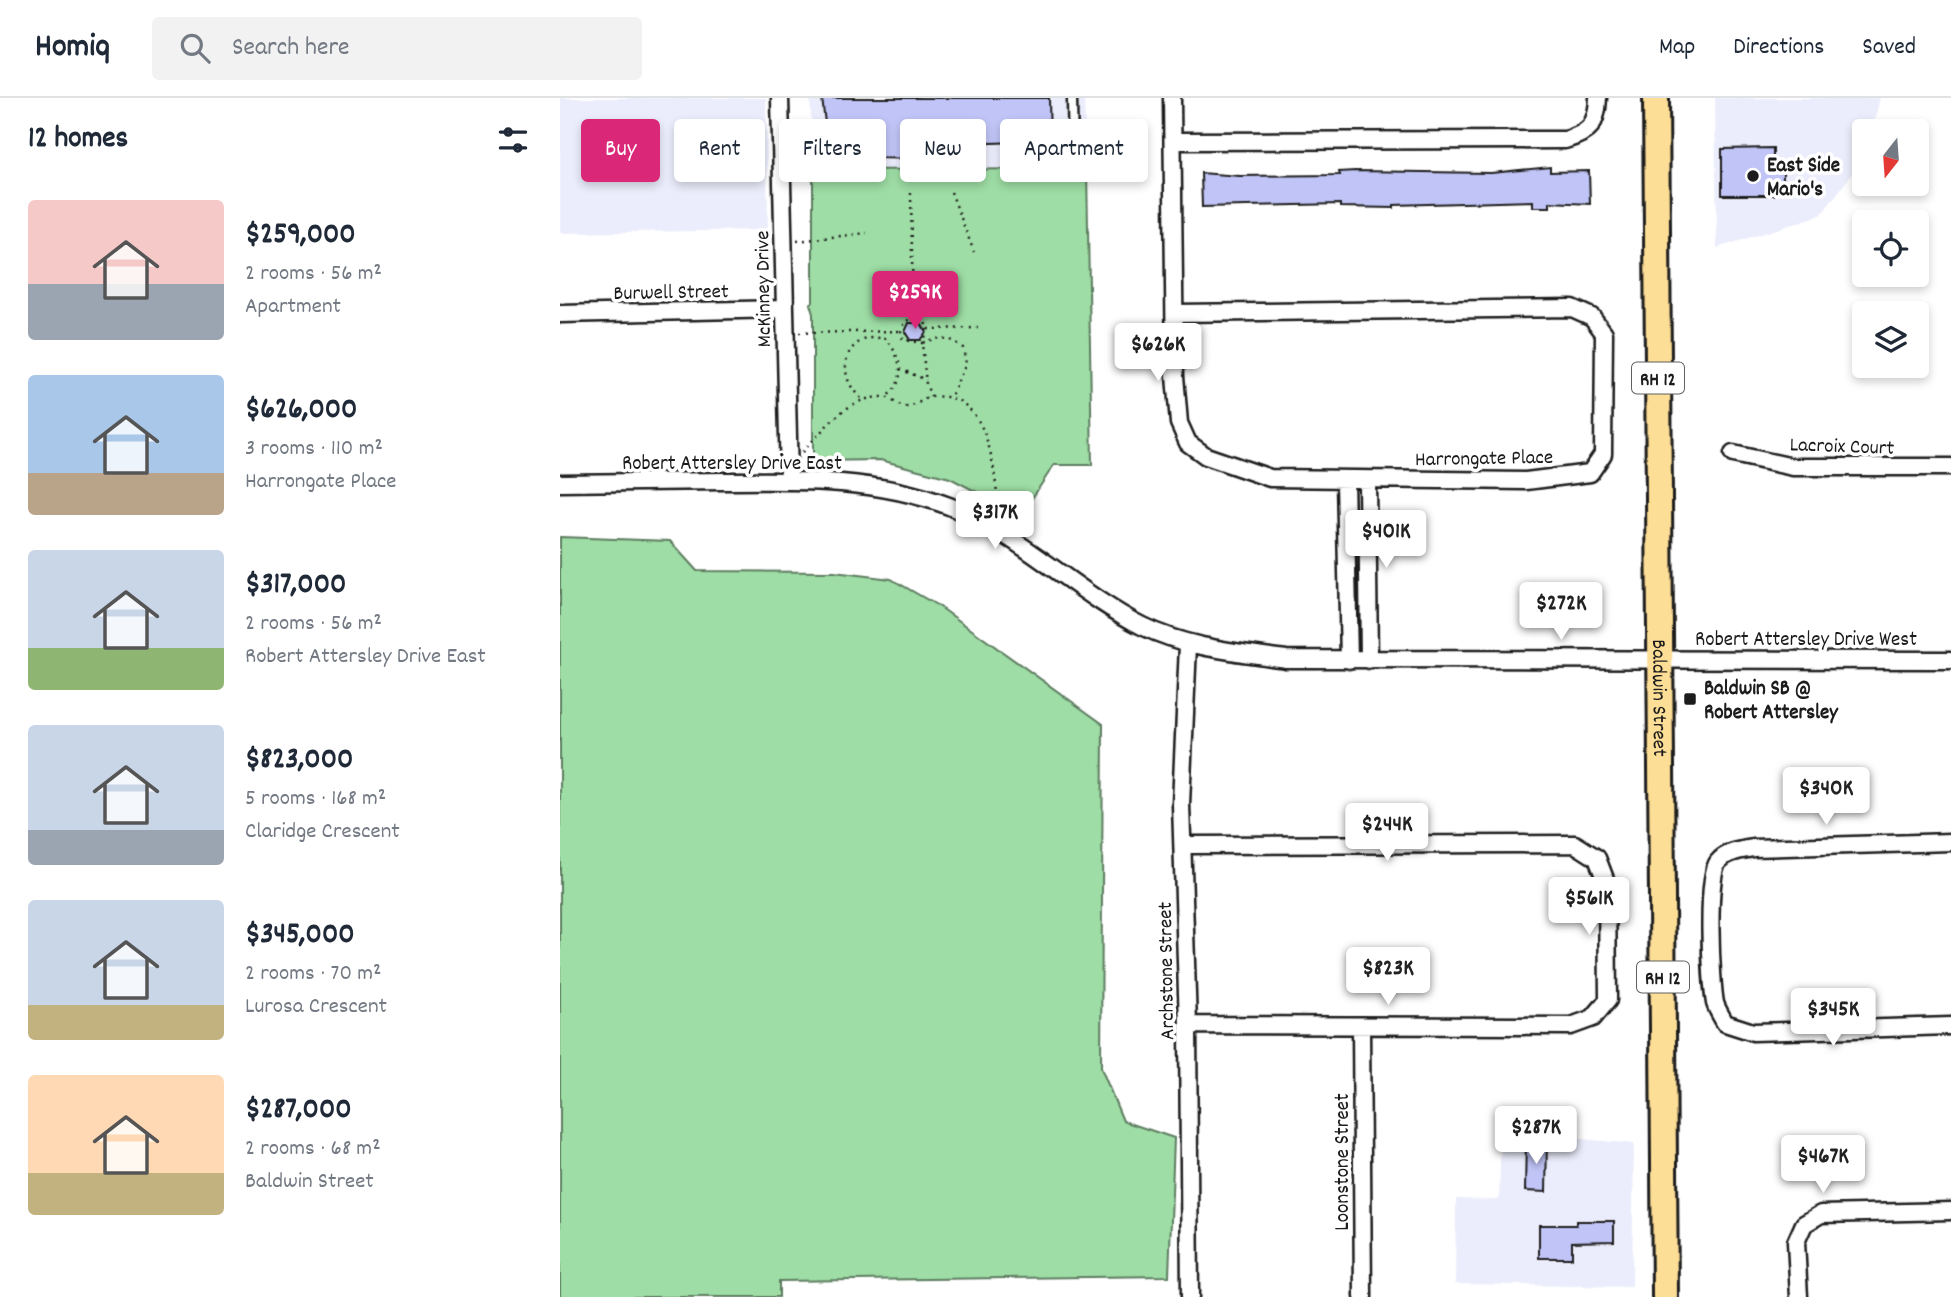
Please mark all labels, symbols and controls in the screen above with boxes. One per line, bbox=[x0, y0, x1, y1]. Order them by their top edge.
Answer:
search box bbox=[152, 17, 642, 80]
text: Homiq bbox=[35, 25, 110, 72]
icon: search bbox=[176, 29, 214, 67]
text: Search here bbox=[232, 30, 349, 67]
text: Map bbox=[1659, 31, 1695, 65]
text: Directions bbox=[1733, 31, 1824, 65]
text: Saved bbox=[1862, 31, 1916, 65]
text: 12 homes bbox=[28, 119, 128, 162]
chip: Buy bbox=[581, 119, 660, 182]
chip: Rent bbox=[674, 119, 765, 182]
chip: Filters bbox=[779, 119, 886, 182]
chip: New bbox=[900, 119, 986, 182]
chip: Apartment bbox=[1000, 119, 1148, 182]
north arrow bbox=[1852, 119, 1928, 196]
map controls bbox=[1852, 119, 1929, 378]
icon: filters bbox=[494, 121, 532, 159]
place label: East Side Mario's bbox=[1767, 152, 1840, 206]
marker: East Side Mario's bbox=[1745, 168, 1761, 184]
button: locate bbox=[1852, 210, 1929, 287]
text: $259,000 bbox=[245, 215, 356, 258]
icon: home bbox=[84, 228, 168, 312]
street label: McKinney Drive bbox=[749, 230, 781, 348]
text: 2 rooms · 56 m² bbox=[245, 258, 382, 291]
pin: $259K bbox=[866, 272, 964, 331]
text: $259K bbox=[888, 277, 942, 310]
street label: Burwell Street bbox=[613, 278, 729, 310]
text: Apartment bbox=[245, 291, 341, 324]
button: layers bbox=[1852, 301, 1929, 378]
pin: $626K bbox=[1109, 324, 1207, 383]
text: $626K bbox=[1131, 329, 1185, 362]
road number: RH 12 bbox=[1632, 362, 1684, 394]
text: $626,000 bbox=[245, 390, 357, 433]
icon: home bbox=[84, 403, 168, 487]
street label: Lacroix Court bbox=[1789, 431, 1895, 465]
text: 3 rooms · 110 m² bbox=[245, 433, 383, 466]
street label: Harrongate Place bbox=[1415, 444, 1553, 476]
street label: Robert Attersley Drive East bbox=[622, 450, 842, 480]
text: Harrongate Place bbox=[245, 466, 396, 499]
pin: $317K bbox=[946, 491, 1044, 551]
text: $317K bbox=[972, 497, 1018, 530]
pin: $401K bbox=[1337, 510, 1435, 570]
text: $401K bbox=[1361, 516, 1411, 549]
text: $317,000 bbox=[245, 565, 346, 608]
icon: home bbox=[84, 578, 168, 662]
pin: $272K bbox=[1512, 582, 1610, 642]
text: $272K bbox=[1535, 588, 1587, 621]
text: 2 rooms · 56 m² bbox=[245, 608, 382, 641]
street label: Robert Attersley Drive West bbox=[1695, 626, 1917, 656]
street label: Baldwin Street bbox=[1642, 639, 1673, 757]
text: Robert Attersley Drive East bbox=[245, 641, 486, 674]
place label: Baldwin SB @ Robert Attersley bbox=[1704, 675, 1839, 729]
marker: Baldwin SB @ Robert Attersley bbox=[1682, 691, 1698, 707]
text: $823,000 bbox=[245, 740, 353, 783]
icon: home bbox=[84, 753, 168, 837]
pin: $340K bbox=[1777, 768, 1875, 827]
text: $340K bbox=[1799, 773, 1853, 806]
text: 5 rooms · 168 m² bbox=[245, 783, 386, 816]
pin: $244K bbox=[1338, 804, 1436, 863]
text: $244K bbox=[1361, 809, 1413, 842]
text: Claridge Crescent bbox=[245, 816, 400, 849]
pin: $561K bbox=[1540, 878, 1638, 937]
text: $561K bbox=[1564, 883, 1614, 916]
street label: Archstone Street bbox=[1152, 901, 1184, 1040]
text: $345,000 bbox=[245, 915, 355, 958]
icon: home bbox=[84, 928, 168, 1012]
pin: $823K bbox=[1339, 948, 1437, 1007]
text: $823K bbox=[1362, 953, 1414, 986]
text: 2 rooms · 70 m² bbox=[245, 958, 381, 991]
road number: RH 12 bbox=[1637, 962, 1689, 992]
pin: $345K bbox=[1784, 988, 1882, 1048]
text: Lurosa Crescent bbox=[245, 991, 387, 1024]
text: $345K bbox=[1807, 994, 1859, 1027]
text: $287,000 bbox=[245, 1090, 352, 1133]
street label: Loonstone Street bbox=[1329, 1093, 1359, 1231]
icon: home bbox=[84, 1103, 168, 1187]
pin: $287K bbox=[1487, 1107, 1585, 1166]
text: $287K bbox=[1511, 1112, 1561, 1145]
text: 2 rooms · 68 m² bbox=[245, 1133, 381, 1166]
pin: $467K bbox=[1774, 1136, 1872, 1195]
text: $467K bbox=[1797, 1141, 1849, 1174]
text: Baldwin Street bbox=[245, 1166, 374, 1199]

